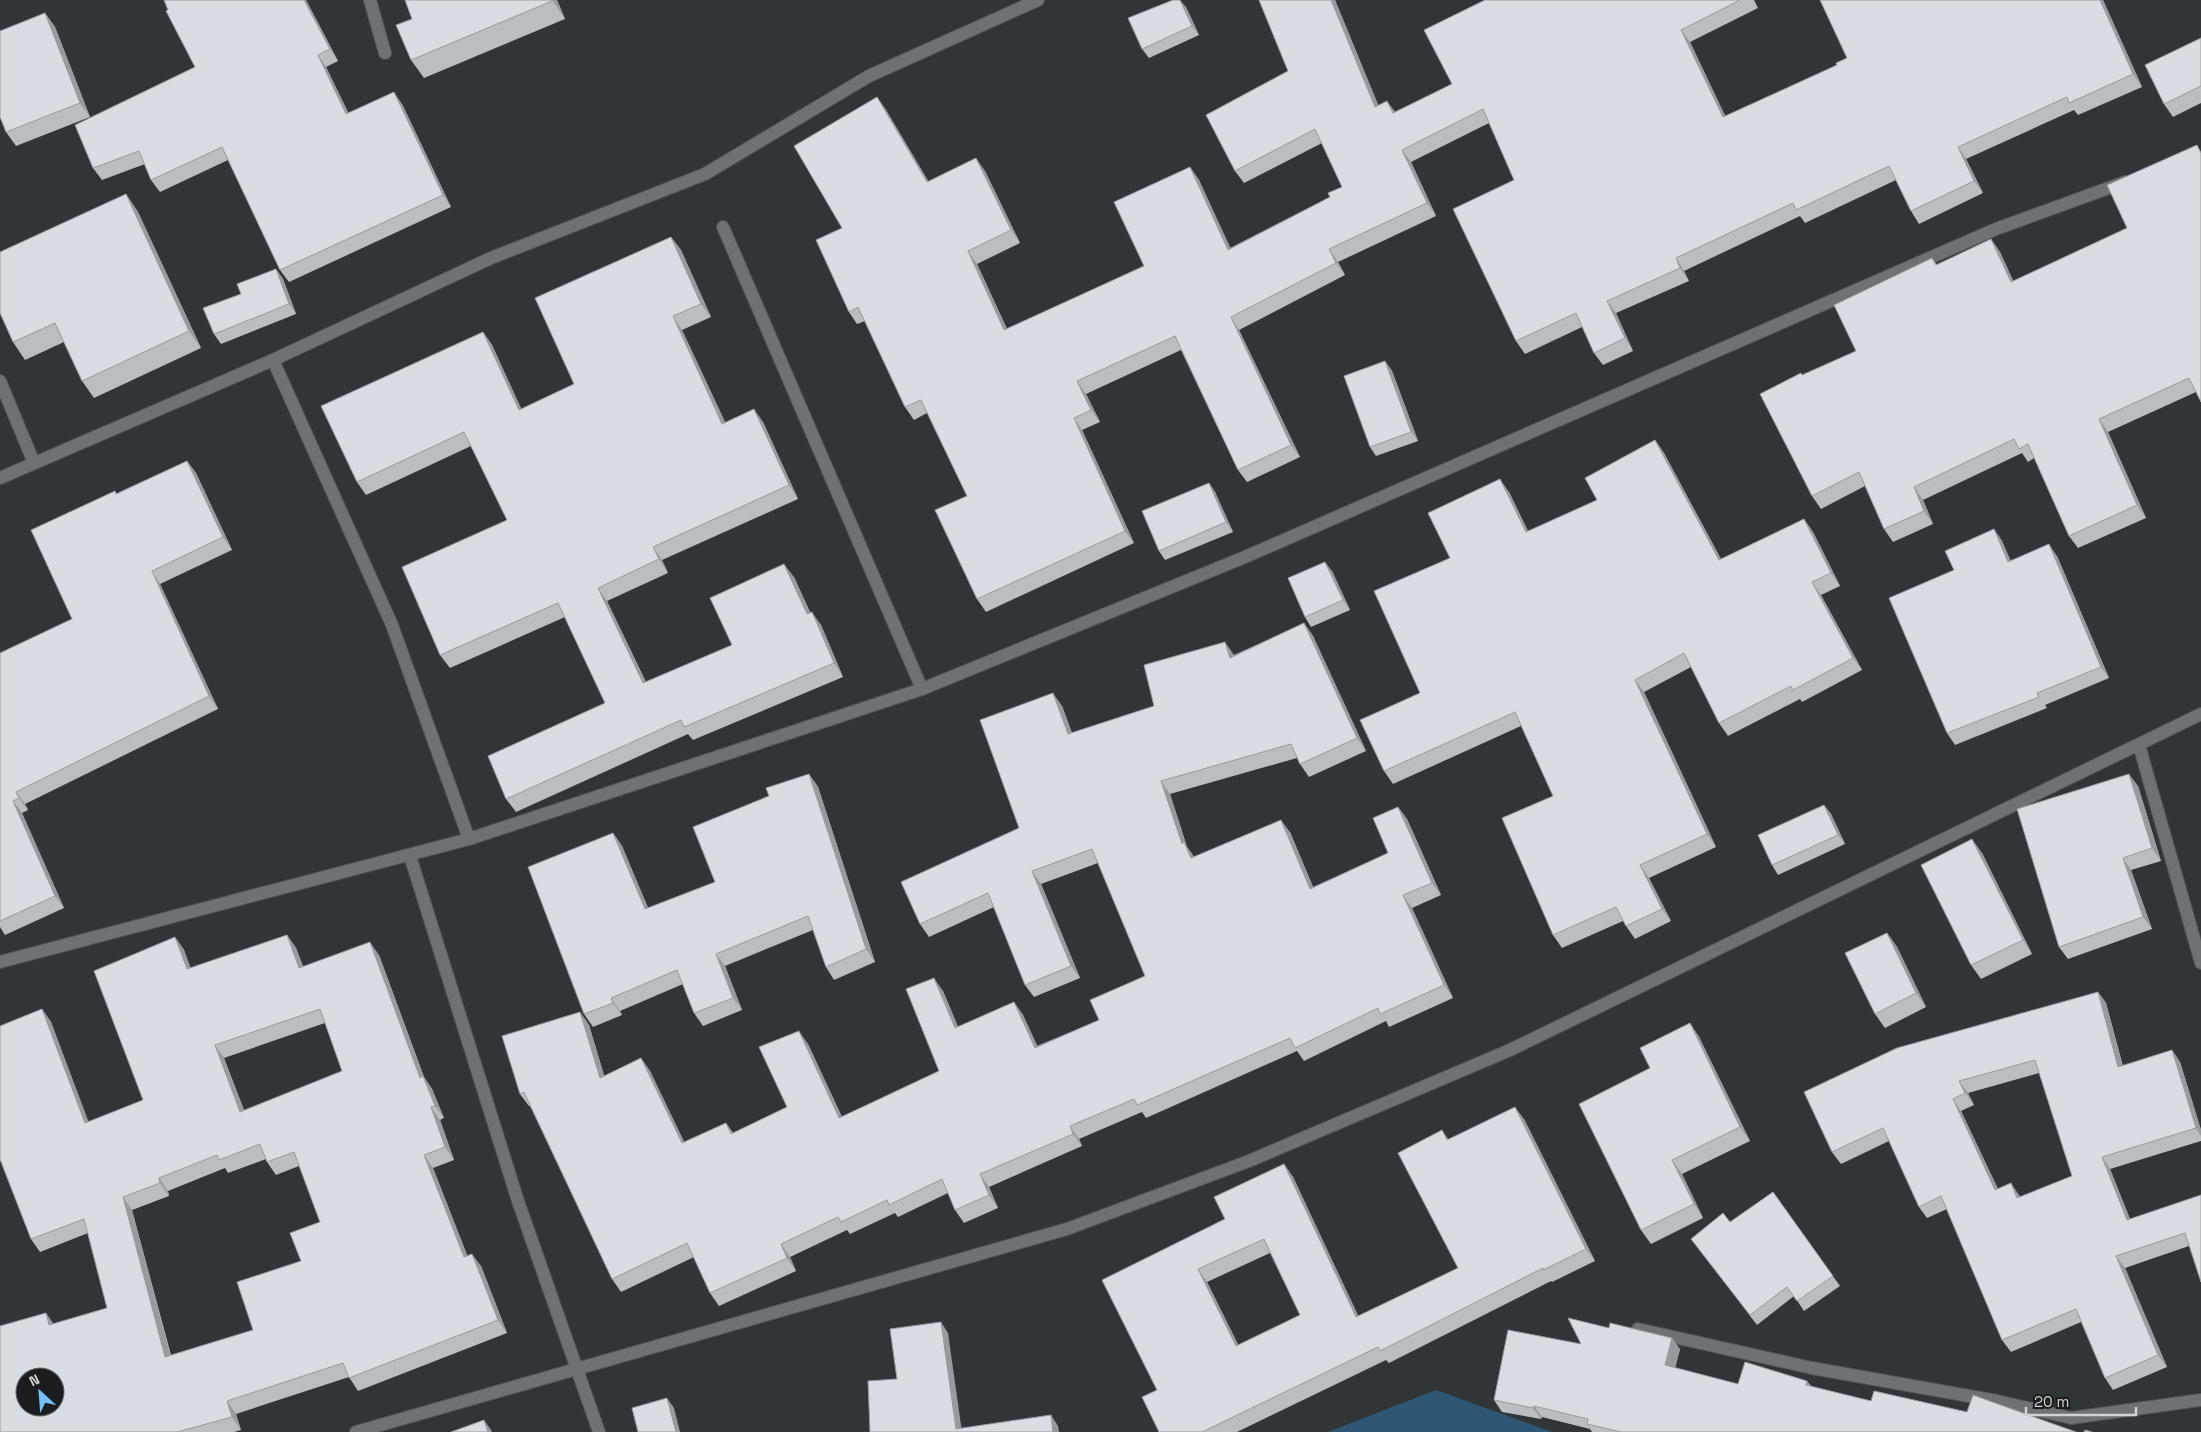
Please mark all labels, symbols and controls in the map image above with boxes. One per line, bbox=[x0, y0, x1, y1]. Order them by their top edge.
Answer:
north arrow bbox=[15, 1367, 65, 1417]
text: N bbox=[26, 1370, 42, 1390]
scale bar bbox=[2026, 1384, 2136, 1416]
text: 20 m bbox=[2034, 1392, 2069, 1411]

